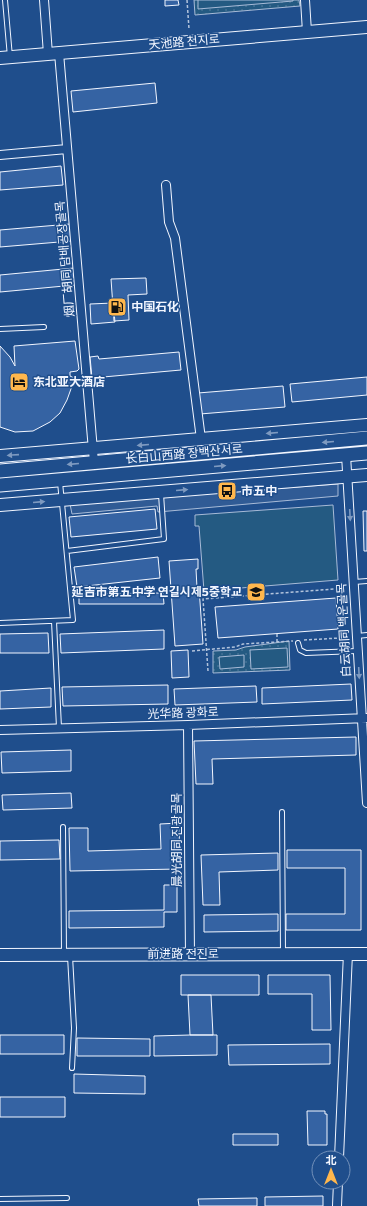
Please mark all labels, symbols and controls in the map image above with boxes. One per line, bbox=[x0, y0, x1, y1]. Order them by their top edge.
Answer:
street label: 天池路 천지로 bbox=[148, 31, 220, 51]
street label: 烟厂胡同 담배공장골목 bbox=[52, 200, 76, 318]
fuel station icon: 中国石化 bbox=[106, 296, 128, 318]
place label: 中国石化 bbox=[131, 299, 179, 313]
hotel icon: 东北亚大酒店 bbox=[8, 371, 30, 393]
place label: 东北亚大酒店 bbox=[33, 374, 105, 388]
one-way arrow bbox=[266, 430, 278, 436]
one-way arrow bbox=[322, 438, 334, 445]
street label: 长白山西路 장백산서로 bbox=[125, 441, 243, 465]
one-way arrow bbox=[137, 441, 149, 448]
one-way arrow bbox=[7, 452, 19, 459]
one-way arrow bbox=[67, 461, 79, 468]
one-way arrow bbox=[214, 462, 226, 469]
bus stop icon: 市五中 bbox=[216, 480, 238, 502]
place label: 市五中 bbox=[241, 483, 277, 497]
one-way arrow bbox=[176, 487, 188, 494]
one-way arrow bbox=[33, 499, 45, 505]
one-way arrow bbox=[346, 509, 353, 521]
school or university icon: 延吉市第五中学 연길시제5중학교 bbox=[245, 581, 267, 603]
street label: 白云胡同 백운골목 bbox=[334, 583, 352, 678]
place label: 延吉市第五中学 연길시제5중학교 bbox=[71, 584, 242, 598]
one-way arrow bbox=[355, 667, 362, 679]
street label: 光华路 광화로 bbox=[147, 704, 219, 720]
street label: 晨光胡同 진광골목 bbox=[169, 793, 183, 887]
street label: 前进路 전진로 bbox=[147, 946, 219, 960]
north arrow bbox=[311, 1150, 351, 1190]
text: 北 bbox=[326, 1153, 337, 1166]

